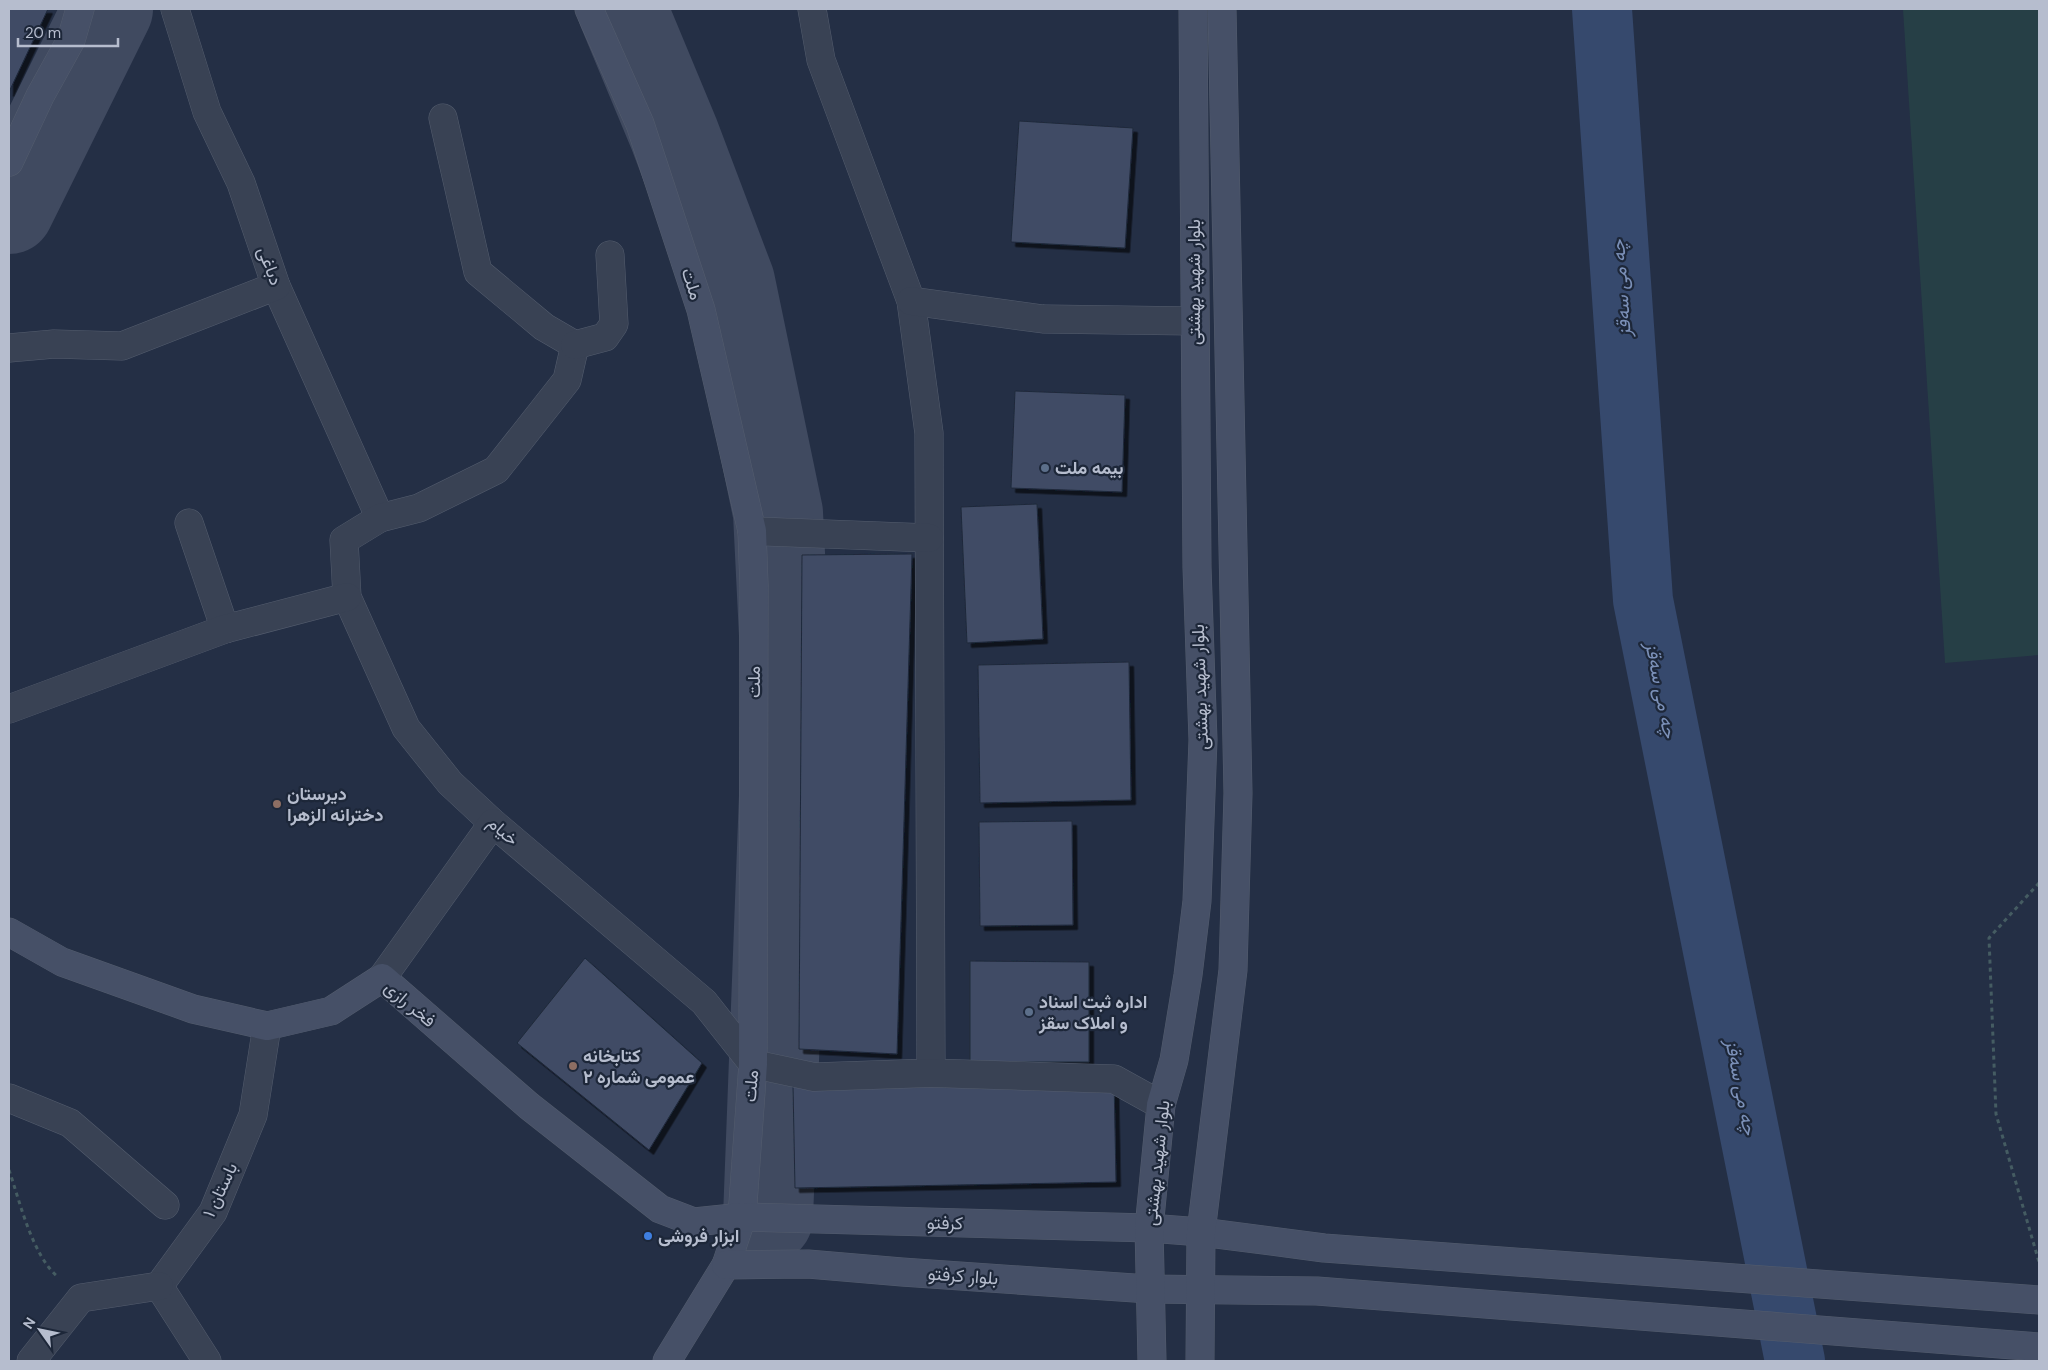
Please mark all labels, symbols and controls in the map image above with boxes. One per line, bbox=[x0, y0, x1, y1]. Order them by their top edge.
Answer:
scale bar bbox=[18, 15, 118, 47]
text: 20 m bbox=[25, 23, 61, 43]
street label: بلوار شهید بهشتی bbox=[1182, 219, 1206, 345]
water label: چە می سەقز bbox=[1605, 237, 1638, 338]
street label: دباغی bbox=[252, 243, 288, 289]
street label: ملت bbox=[676, 265, 708, 303]
place label: بیمه ملت bbox=[1055, 456, 1124, 480]
marker: بیمه ملت bbox=[1039, 462, 1051, 474]
street label: بلوار شهید بهشتی bbox=[1186, 624, 1214, 750]
water label: چە می سەقز bbox=[1638, 639, 1683, 741]
street label: ملت bbox=[742, 666, 766, 698]
place label: دیرستان دخترانه الزهرا bbox=[287, 782, 383, 827]
marker: دیرستان دخترانه الزهرا bbox=[271, 798, 283, 810]
street label: خیام bbox=[482, 811, 524, 851]
street label: فخر رازی bbox=[379, 975, 441, 1033]
place label: اداره ثبت اسناد و املاک سقز bbox=[1038, 990, 1147, 1035]
marker: اداره ثبت اسناد و املاک سقز bbox=[1023, 1006, 1035, 1018]
water label: چە می سەقز bbox=[1718, 1036, 1763, 1138]
place label: کتابخانه عمومی شماره ۲ bbox=[583, 1044, 695, 1089]
marker: کتابخانه عمومی شماره ۲ bbox=[567, 1060, 579, 1072]
street label: ملت bbox=[738, 1069, 764, 1103]
street label: بلوار شهید بهشتی bbox=[1138, 1099, 1176, 1227]
street label: باستان ۱ bbox=[197, 1159, 243, 1221]
street label: کرفتو bbox=[927, 1211, 963, 1235]
place label: ابزار فروشی bbox=[658, 1224, 739, 1248]
marker: ابزار فروشی bbox=[642, 1230, 654, 1242]
street label: بلوار کرفتو bbox=[927, 1262, 999, 1290]
north arrow bbox=[15, 1305, 65, 1355]
text: N bbox=[19, 1314, 39, 1332]

